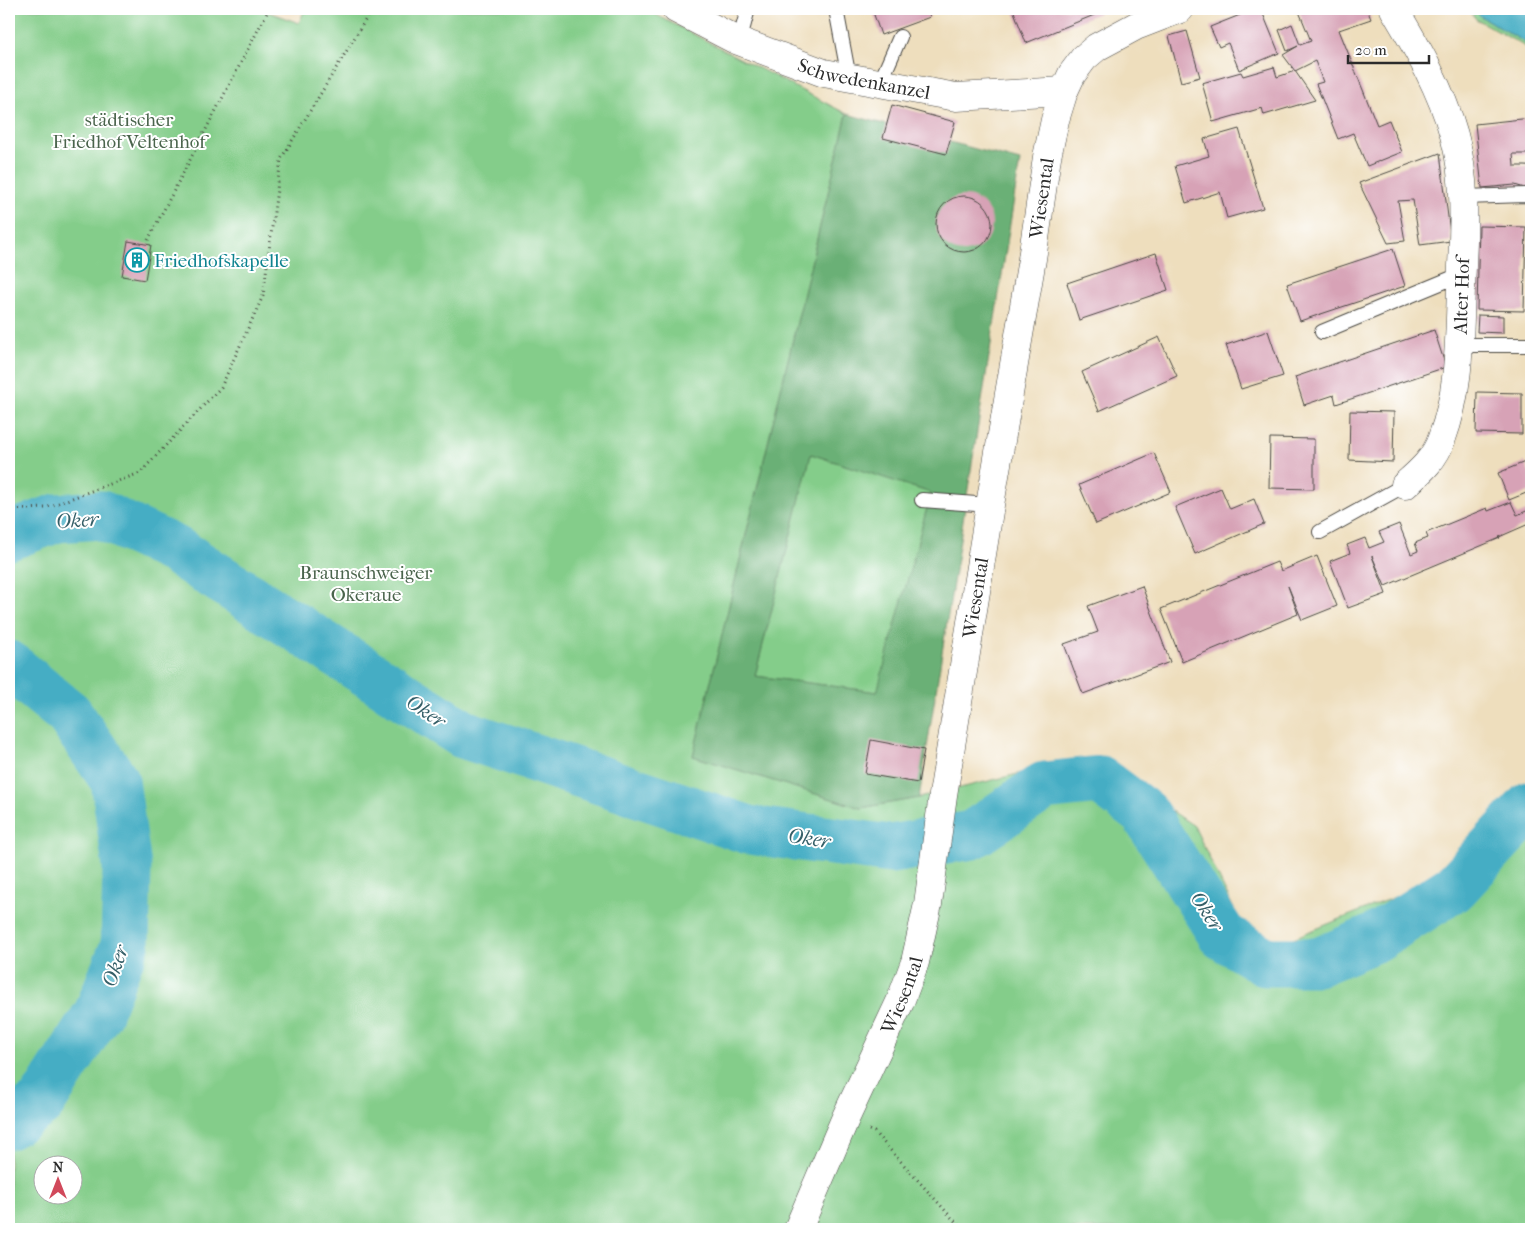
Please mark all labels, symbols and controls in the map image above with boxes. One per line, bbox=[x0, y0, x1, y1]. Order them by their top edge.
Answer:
scale bar bbox=[1348, 32, 1429, 64]
text: 20 m bbox=[1355, 41, 1387, 59]
street label: Schwedenkanzel bbox=[795, 54, 932, 104]
park label: städtischer Friedhof Veltenhof bbox=[52, 109, 209, 153]
street label: Wiesental bbox=[1025, 156, 1059, 241]
building icon: Friedhofskapelle bbox=[124, 247, 150, 273]
place label: Friedhofskapelle bbox=[154, 250, 289, 272]
street label: Alter Hof bbox=[1450, 254, 1474, 336]
water label: Oker bbox=[55, 507, 101, 533]
street label: Wiesental bbox=[958, 556, 993, 641]
park label: Braunschweiger Okeraue bbox=[300, 562, 433, 606]
water label: Oker bbox=[402, 690, 452, 734]
water label: Oker bbox=[786, 824, 834, 853]
water label: Oker bbox=[1185, 887, 1229, 937]
water label: Oker bbox=[98, 940, 134, 990]
street label: Wiesental bbox=[876, 955, 928, 1039]
north arrow bbox=[32, 1156, 82, 1206]
text: N bbox=[53, 1159, 64, 1176]

